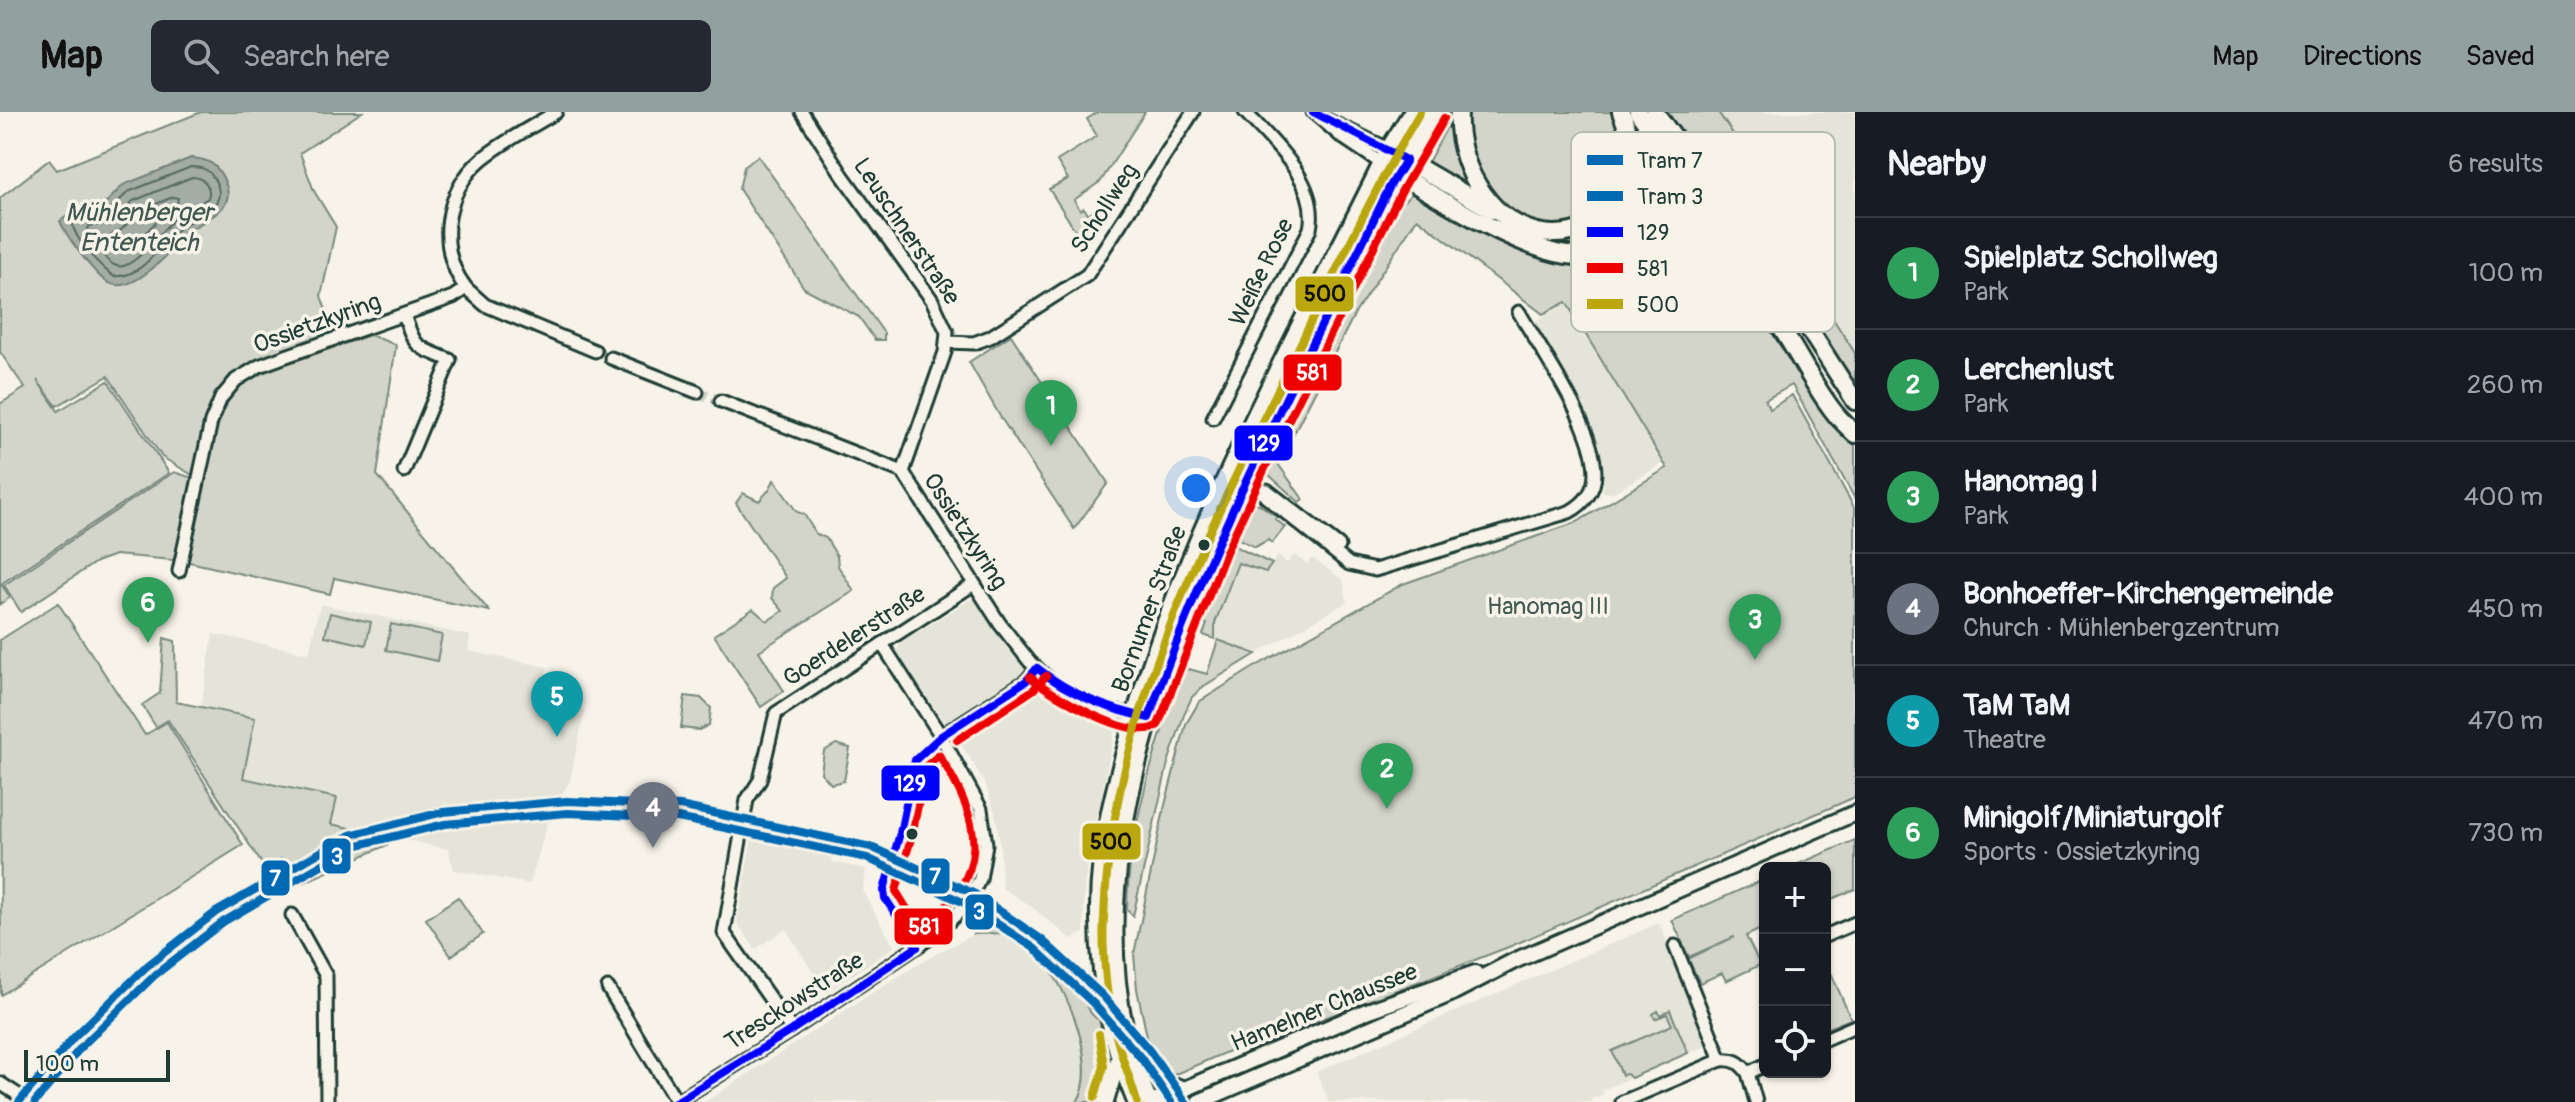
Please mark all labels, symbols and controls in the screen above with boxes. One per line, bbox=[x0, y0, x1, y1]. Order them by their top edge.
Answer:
search box bbox=[151, 20, 711, 92]
text: Map bbox=[40, 32, 103, 80]
icon: search bbox=[179, 34, 223, 78]
text: Search here bbox=[243, 38, 390, 75]
text: Map bbox=[2212, 39, 2259, 74]
text: Directions bbox=[2303, 39, 2422, 74]
text: Saved bbox=[2466, 39, 2535, 74]
legend bbox=[1571, 132, 1835, 332]
text: Nearby bbox=[1887, 143, 1986, 186]
text: Tram 7 bbox=[1637, 147, 1703, 175]
text: 6 results bbox=[2448, 148, 2543, 180]
street label: Leuschnerstraße bbox=[847, 152, 966, 310]
street label: Schollweg bbox=[1065, 158, 1144, 259]
text: Tram 3 bbox=[1637, 183, 1703, 211]
water label: Mühlenberger Ententeich bbox=[65, 197, 217, 259]
street label: Weiße Rose bbox=[1223, 214, 1300, 331]
text: 129 bbox=[1637, 219, 1669, 247]
text: Spielplatz Schollweg bbox=[1963, 239, 2218, 276]
text: 581 bbox=[1637, 255, 1669, 283]
text: 1 bbox=[1908, 257, 1918, 289]
text: 100 m bbox=[2469, 257, 2543, 289]
line badge: 500 bbox=[1294, 275, 1355, 313]
text: Park bbox=[1963, 276, 2009, 308]
text: 500 bbox=[1304, 280, 1346, 308]
street label: Ossietzkyring bbox=[249, 287, 385, 360]
text: 500 bbox=[1637, 291, 1679, 319]
text: Lerchenlust bbox=[1963, 351, 2114, 388]
line badge: 581 bbox=[1282, 353, 1343, 392]
text: 581 bbox=[1296, 359, 1328, 387]
text: 2 bbox=[1906, 369, 1920, 401]
text: 260 m bbox=[2467, 369, 2543, 401]
pin: 1 bbox=[1025, 380, 1077, 446]
text: Park bbox=[1963, 388, 2009, 420]
line badge: 129 bbox=[1233, 424, 1294, 462]
text: 129 bbox=[1248, 430, 1280, 458]
text: Hanomag I bbox=[1963, 463, 2098, 500]
street label: Ossietzkyring bbox=[917, 467, 1014, 595]
your location bbox=[1176, 468, 1216, 508]
text: 3 bbox=[1906, 481, 1920, 513]
text: 400 m bbox=[2464, 481, 2543, 513]
text: Park bbox=[1963, 500, 2009, 532]
street label: Bornumer Straße bbox=[1106, 522, 1193, 696]
unlabelled marker bbox=[1196, 537, 1212, 553]
text: Bonhoeffer-Kirchengemeinde bbox=[1963, 575, 2333, 612]
pin: 6 bbox=[122, 577, 174, 643]
street label: Goerdelerstraße bbox=[778, 580, 931, 693]
park label: Hanomag III bbox=[1487, 592, 1609, 621]
text: 4 bbox=[1905, 593, 1921, 625]
text: 450 m bbox=[2467, 593, 2543, 625]
pin: 3 bbox=[1729, 594, 1781, 660]
text: Church · Mühlenbergzentrum bbox=[1963, 612, 2280, 644]
pin: 5 bbox=[531, 671, 583, 737]
text: TaM TaM bbox=[1963, 687, 2070, 724]
text: 5 bbox=[1906, 705, 1920, 737]
text: 470 m bbox=[2468, 705, 2543, 737]
text: Theatre bbox=[1963, 724, 2046, 756]
pin: 2 bbox=[1361, 743, 1413, 809]
line badge: 129 bbox=[880, 764, 941, 802]
text: 129 bbox=[894, 770, 926, 798]
pin: 4 bbox=[627, 782, 679, 848]
text: Minigolf/Miniaturgolf bbox=[1963, 799, 2224, 836]
text: 6 bbox=[1905, 817, 1921, 849]
text: 730 m bbox=[2468, 817, 2543, 849]
line badge: 500 bbox=[1081, 822, 1142, 861]
unlabelled marker bbox=[904, 826, 920, 842]
text: 500 bbox=[1090, 828, 1132, 856]
text: Sports · Ossietzkyring bbox=[1963, 836, 2200, 868]
line badge: 3 bbox=[321, 837, 352, 875]
text: 3 bbox=[331, 843, 343, 871]
line badge: 7 bbox=[920, 857, 951, 895]
line badge: 7 bbox=[260, 859, 291, 897]
map controls bbox=[1759, 862, 1831, 1078]
button: + bbox=[1759, 862, 1831, 934]
text: 7 bbox=[929, 863, 941, 891]
text: 7 bbox=[269, 865, 281, 893]
line badge: 3 bbox=[964, 893, 995, 931]
text: 3 bbox=[973, 898, 985, 926]
line badge: 581 bbox=[893, 907, 954, 946]
text: 581 bbox=[908, 913, 940, 941]
button: − bbox=[1759, 934, 1831, 1006]
street label: Tresckowstraße bbox=[720, 946, 869, 1057]
street label: Hamelner Chaussee bbox=[1227, 957, 1422, 1058]
button: locate bbox=[1759, 1006, 1831, 1078]
scale bar bbox=[24, 1046, 170, 1082]
text: 100 m bbox=[36, 1050, 99, 1078]

